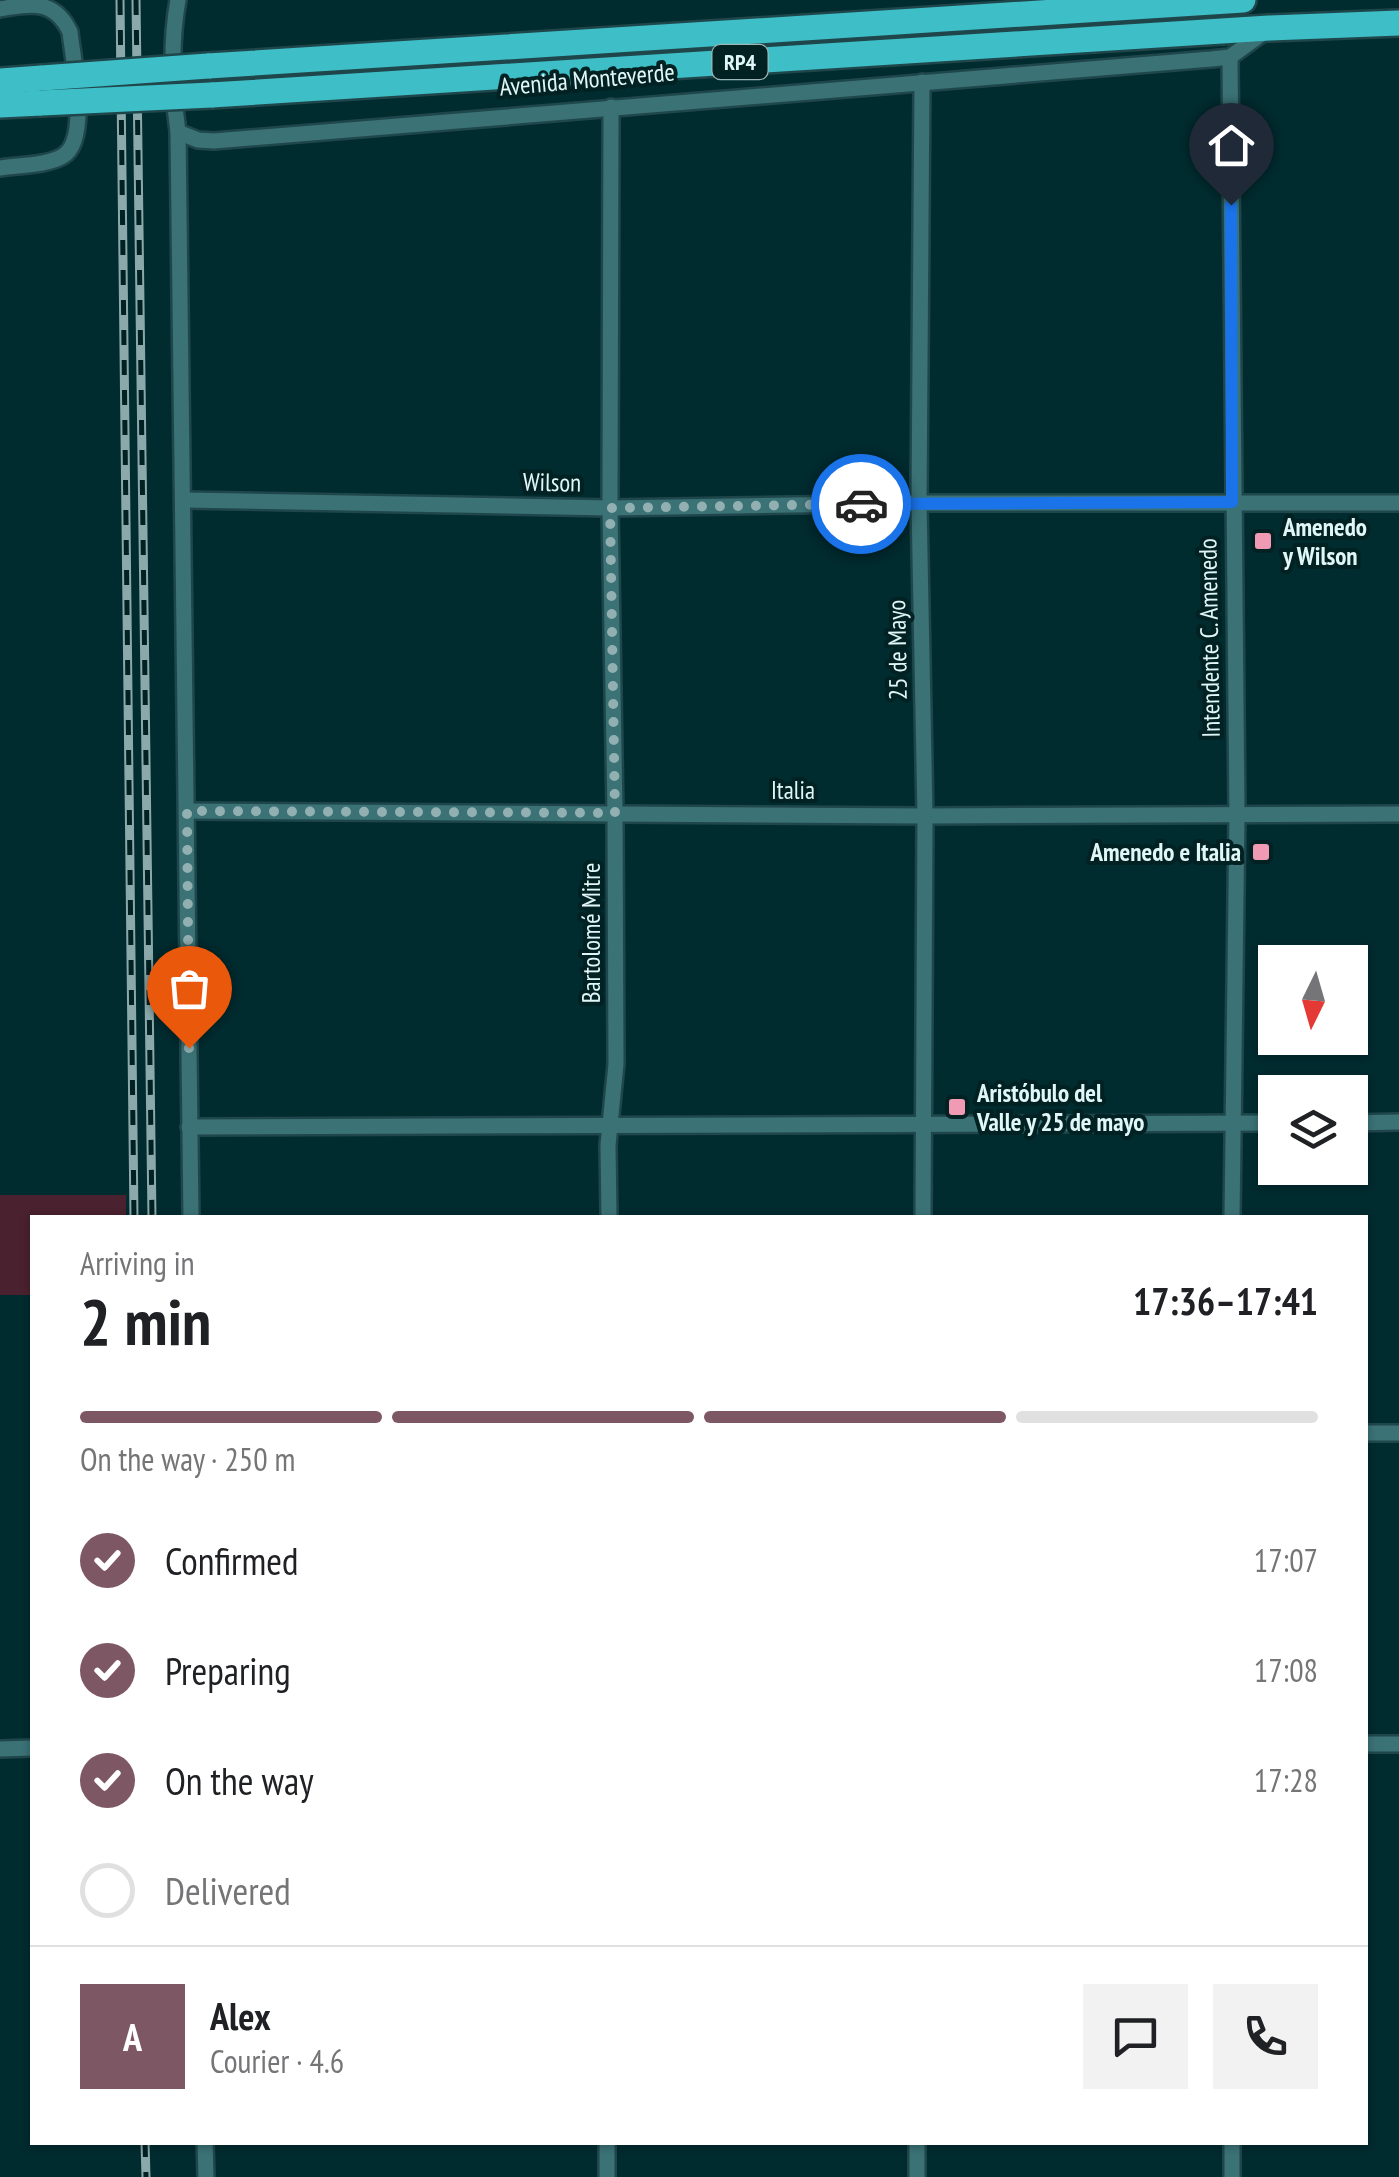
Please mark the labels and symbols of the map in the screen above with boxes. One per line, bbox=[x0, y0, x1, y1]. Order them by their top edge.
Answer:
road number: RP4 bbox=[712, 45, 768, 79]
street label: Avenida Monteverde bbox=[498, 55, 676, 103]
pin bbox=[1189, 103, 1274, 206]
courier bbox=[811, 454, 911, 554]
street label: Wilson bbox=[523, 465, 581, 499]
place label: Amenedo y Wilson bbox=[1282, 511, 1367, 572]
marker: Amenedo y Wilson bbox=[1252, 530, 1274, 552]
street label: Intendente C. Amenedo bbox=[1191, 538, 1227, 738]
street label: 25 de Mayo bbox=[880, 600, 914, 700]
street label: Italia bbox=[771, 774, 815, 806]
place label: Amenedo e Italia bbox=[1089, 836, 1241, 868]
marker: Amenedo e Italia bbox=[1250, 841, 1272, 863]
street label: Bartolomé Mitre bbox=[575, 863, 607, 1003]
north arrow bbox=[1258, 945, 1368, 1055]
pin bbox=[147, 946, 232, 1049]
place label: Aristóbulo del Valle y 25 de mayo bbox=[976, 1077, 1144, 1138]
marker: Aristóbulo del Valle y 25 de mayo bbox=[946, 1096, 968, 1118]

